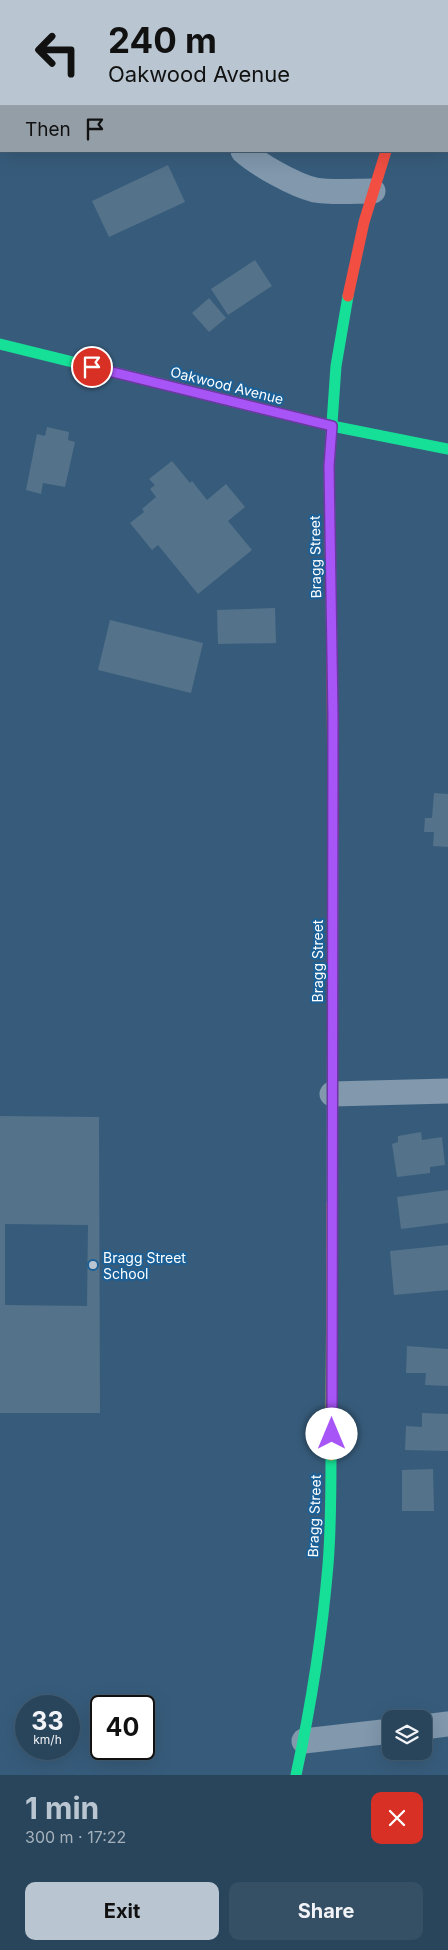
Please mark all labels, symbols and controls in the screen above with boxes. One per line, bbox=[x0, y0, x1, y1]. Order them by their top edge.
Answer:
text: 240 m bbox=[108, 19, 217, 61]
icon: left bbox=[25, 20, 90, 85]
text: Oakwood Avenue bbox=[108, 61, 290, 87]
icon: arrive bbox=[81, 115, 109, 143]
text: Then bbox=[25, 118, 71, 141]
pin bbox=[71, 346, 113, 388]
icon: arrive bbox=[78, 353, 106, 381]
street label: Oakwood Avenue bbox=[169, 363, 285, 407]
street label: Bragg Street bbox=[306, 515, 324, 599]
street label: Bragg Street bbox=[309, 919, 326, 1002]
place label: Bragg Street School bbox=[103, 1249, 186, 1282]
marker: Bragg Street School bbox=[87, 1259, 99, 1271]
position arrow bbox=[305, 1407, 357, 1459]
street label: Bragg Street bbox=[304, 1474, 324, 1558]
speed limit sign: 40 bbox=[90, 1695, 155, 1760]
text: 33 bbox=[31, 1706, 64, 1736]
map controls bbox=[382, 1710, 432, 1760]
button: layers bbox=[382, 1710, 432, 1760]
text: km/h bbox=[33, 1732, 62, 1747]
text: 1 min bbox=[25, 1790, 99, 1826]
button: close bbox=[371, 1792, 423, 1844]
text: 300 m · 17:22 bbox=[25, 1827, 126, 1847]
button: Exit bbox=[25, 1882, 219, 1940]
button: Share bbox=[229, 1882, 423, 1940]

